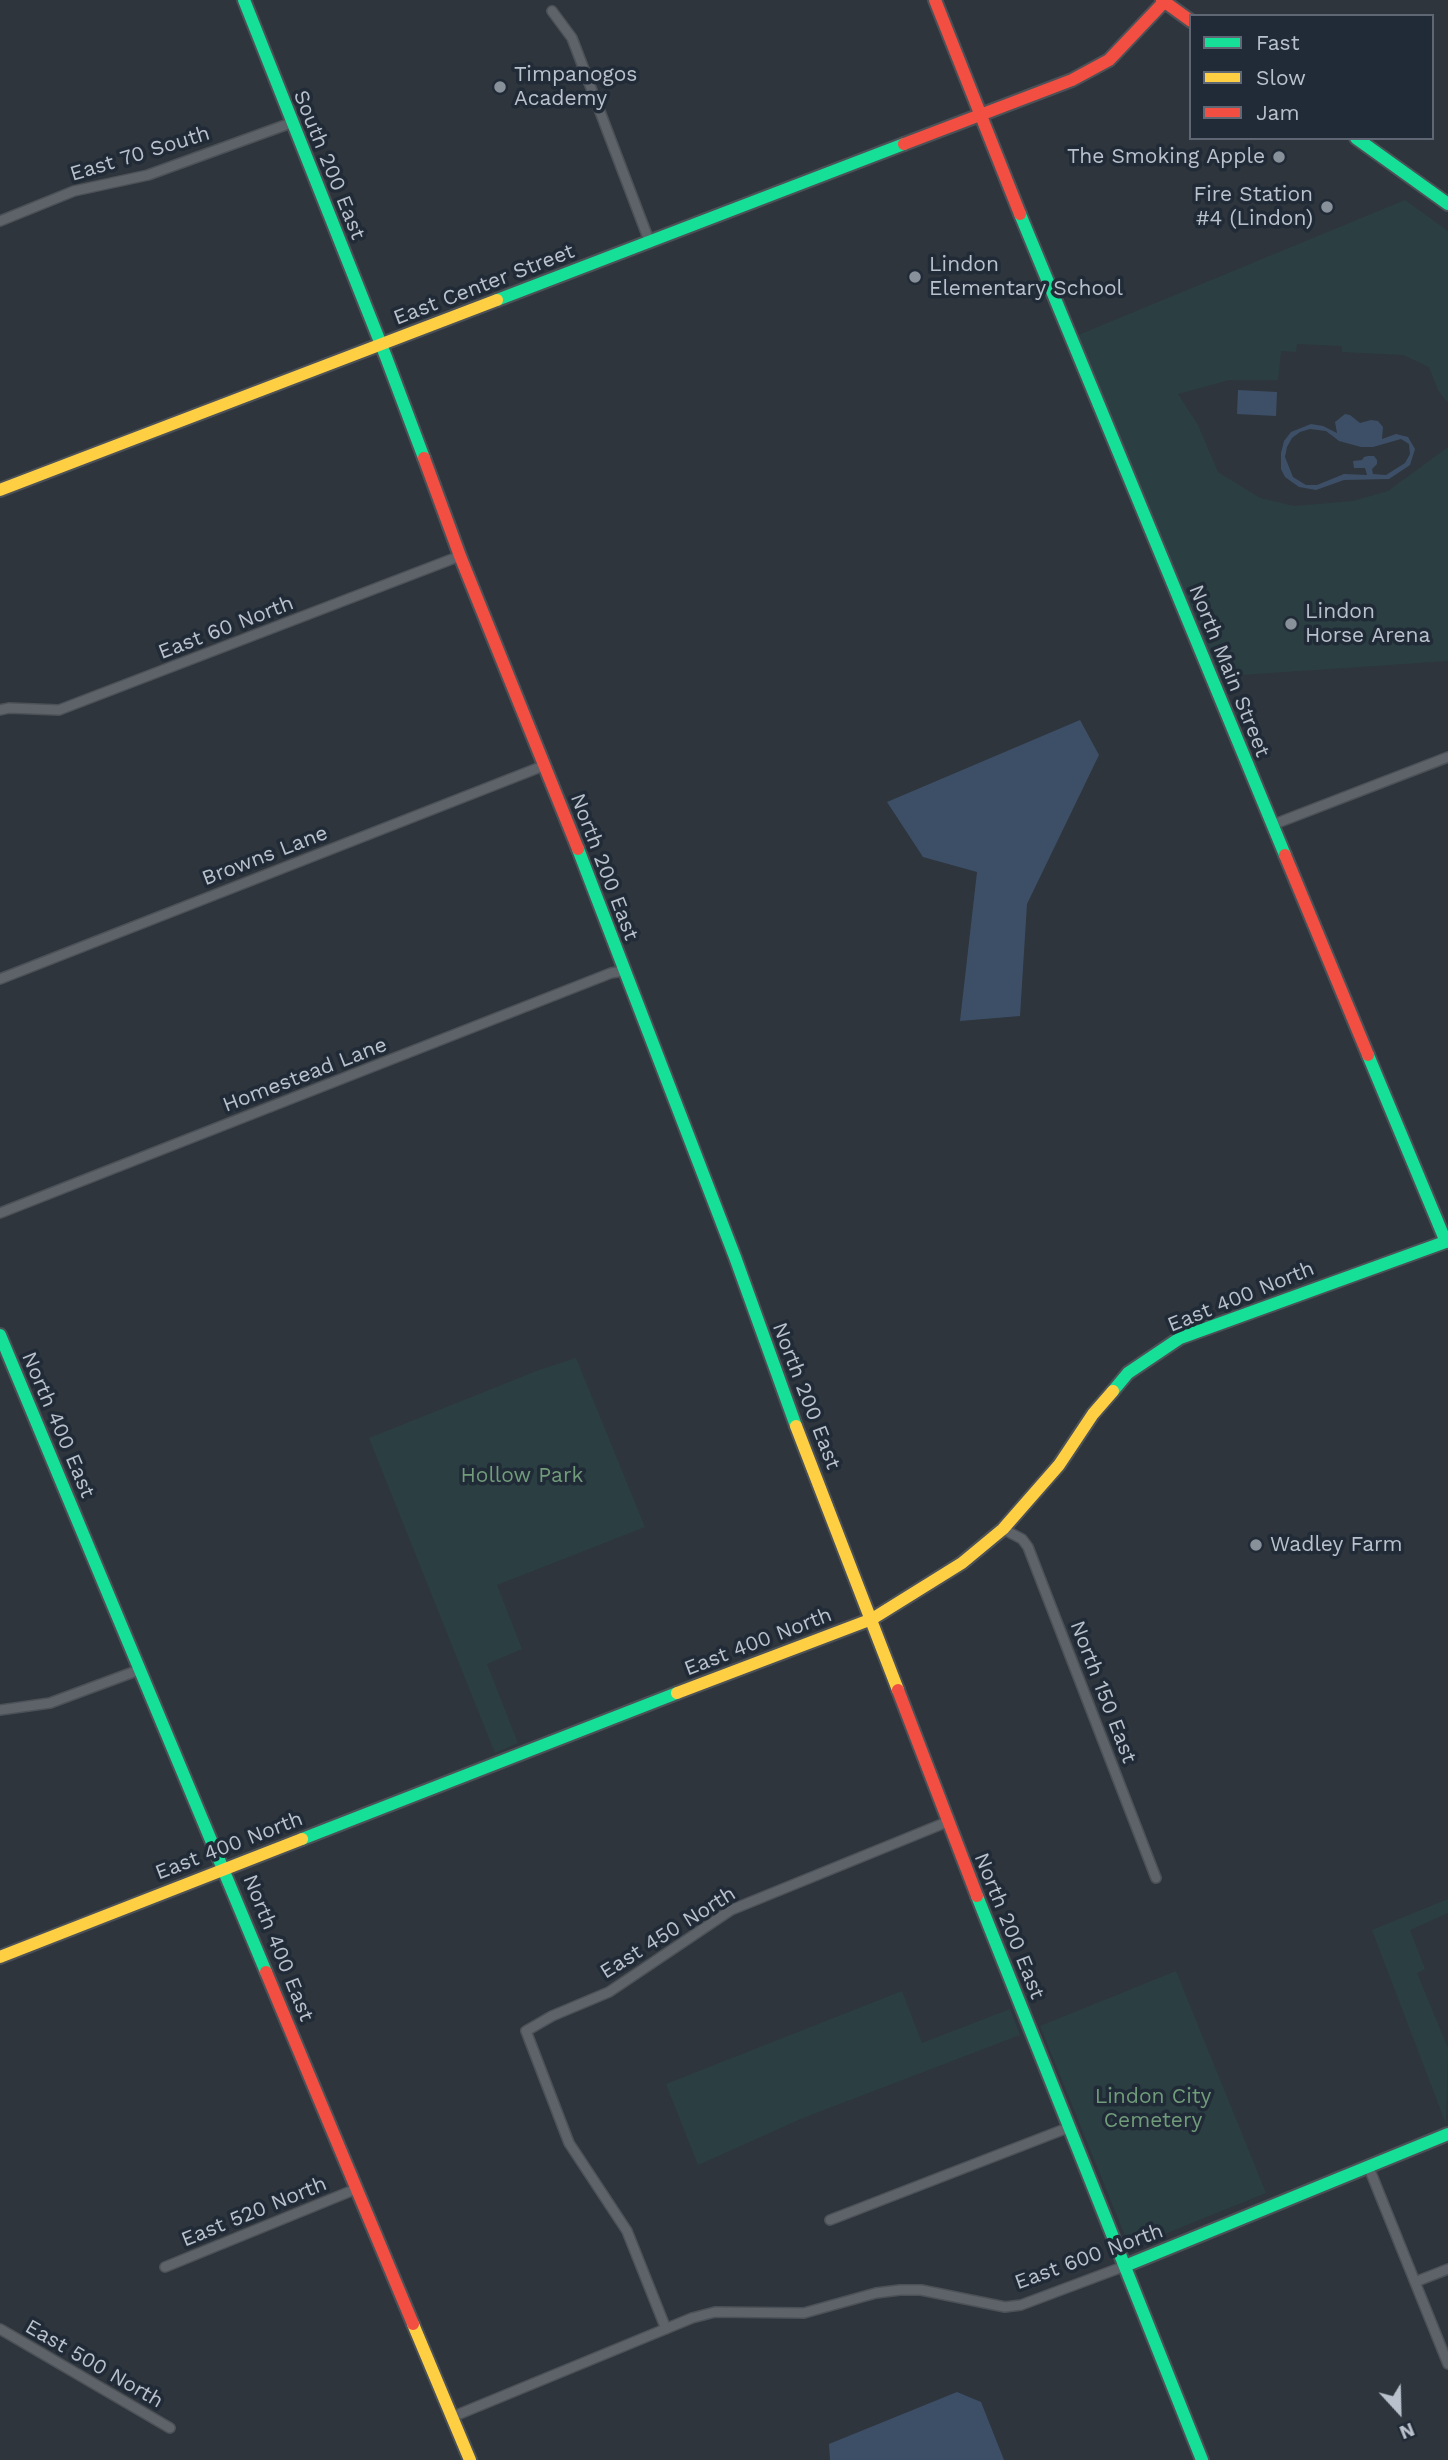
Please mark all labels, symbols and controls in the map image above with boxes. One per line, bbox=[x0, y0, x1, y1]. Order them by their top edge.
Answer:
legend bbox=[1189, 14, 1434, 140]
text: Fast bbox=[1256, 30, 1300, 55]
place label: Timpanogos Academy bbox=[514, 62, 637, 112]
text: Slow bbox=[1256, 65, 1306, 90]
marker: Timpanogos Academy bbox=[492, 79, 508, 95]
street label: South 200 East bbox=[288, 87, 370, 243]
text: Jam bbox=[1256, 100, 1299, 125]
street label: East 70 South bbox=[67, 121, 213, 187]
place label: The Smoking Apple bbox=[1067, 144, 1265, 170]
marker: The Smoking Apple bbox=[1271, 149, 1287, 165]
place label: Fire Station #4 (Lindon) bbox=[1193, 182, 1313, 232]
marker: Fire Station #4 (Lindon) bbox=[1319, 199, 1335, 215]
street label: East Center Street bbox=[390, 239, 578, 331]
place label: Lindon Elementary School bbox=[929, 252, 1123, 302]
marker: Lindon Elementary School bbox=[907, 269, 923, 285]
street label: North Main Street bbox=[1183, 581, 1275, 761]
street label: East 60 North bbox=[155, 591, 297, 665]
place label: Lindon Horse Arena bbox=[1305, 599, 1430, 649]
marker: Lindon Horse Arena bbox=[1283, 616, 1299, 632]
street label: North 200 East bbox=[564, 790, 644, 944]
street label: Browns Lane bbox=[199, 820, 331, 892]
street label: Homestead Lane bbox=[219, 1032, 391, 1118]
street label: East 400 North bbox=[1164, 1256, 1318, 1338]
street label: North 200 East bbox=[766, 1319, 846, 1473]
street label: North 400 East bbox=[16, 1348, 100, 1502]
park label: Hollow Park bbox=[461, 1463, 583, 1489]
place label: Wadley Farm bbox=[1270, 1532, 1403, 1558]
marker: Wadley Farm bbox=[1248, 1537, 1264, 1553]
street label: East 400 North bbox=[681, 1602, 835, 1682]
street label: North 150 East bbox=[1064, 1617, 1142, 1767]
street label: East 400 North bbox=[152, 1806, 306, 1886]
street label: North 200 East bbox=[968, 1849, 1050, 2003]
street label: North 400 East bbox=[237, 1871, 319, 2025]
street label: East 450 North bbox=[596, 1881, 740, 1985]
park label: Lindon City Cemetery bbox=[1095, 2084, 1211, 2134]
street label: East 520 North bbox=[178, 2171, 330, 2253]
street label: East 600 North bbox=[1011, 2218, 1167, 2296]
street label: East 500 North bbox=[20, 2314, 168, 2414]
north arrow bbox=[1364, 2376, 1434, 2446]
text: N bbox=[1396, 2418, 1418, 2444]

